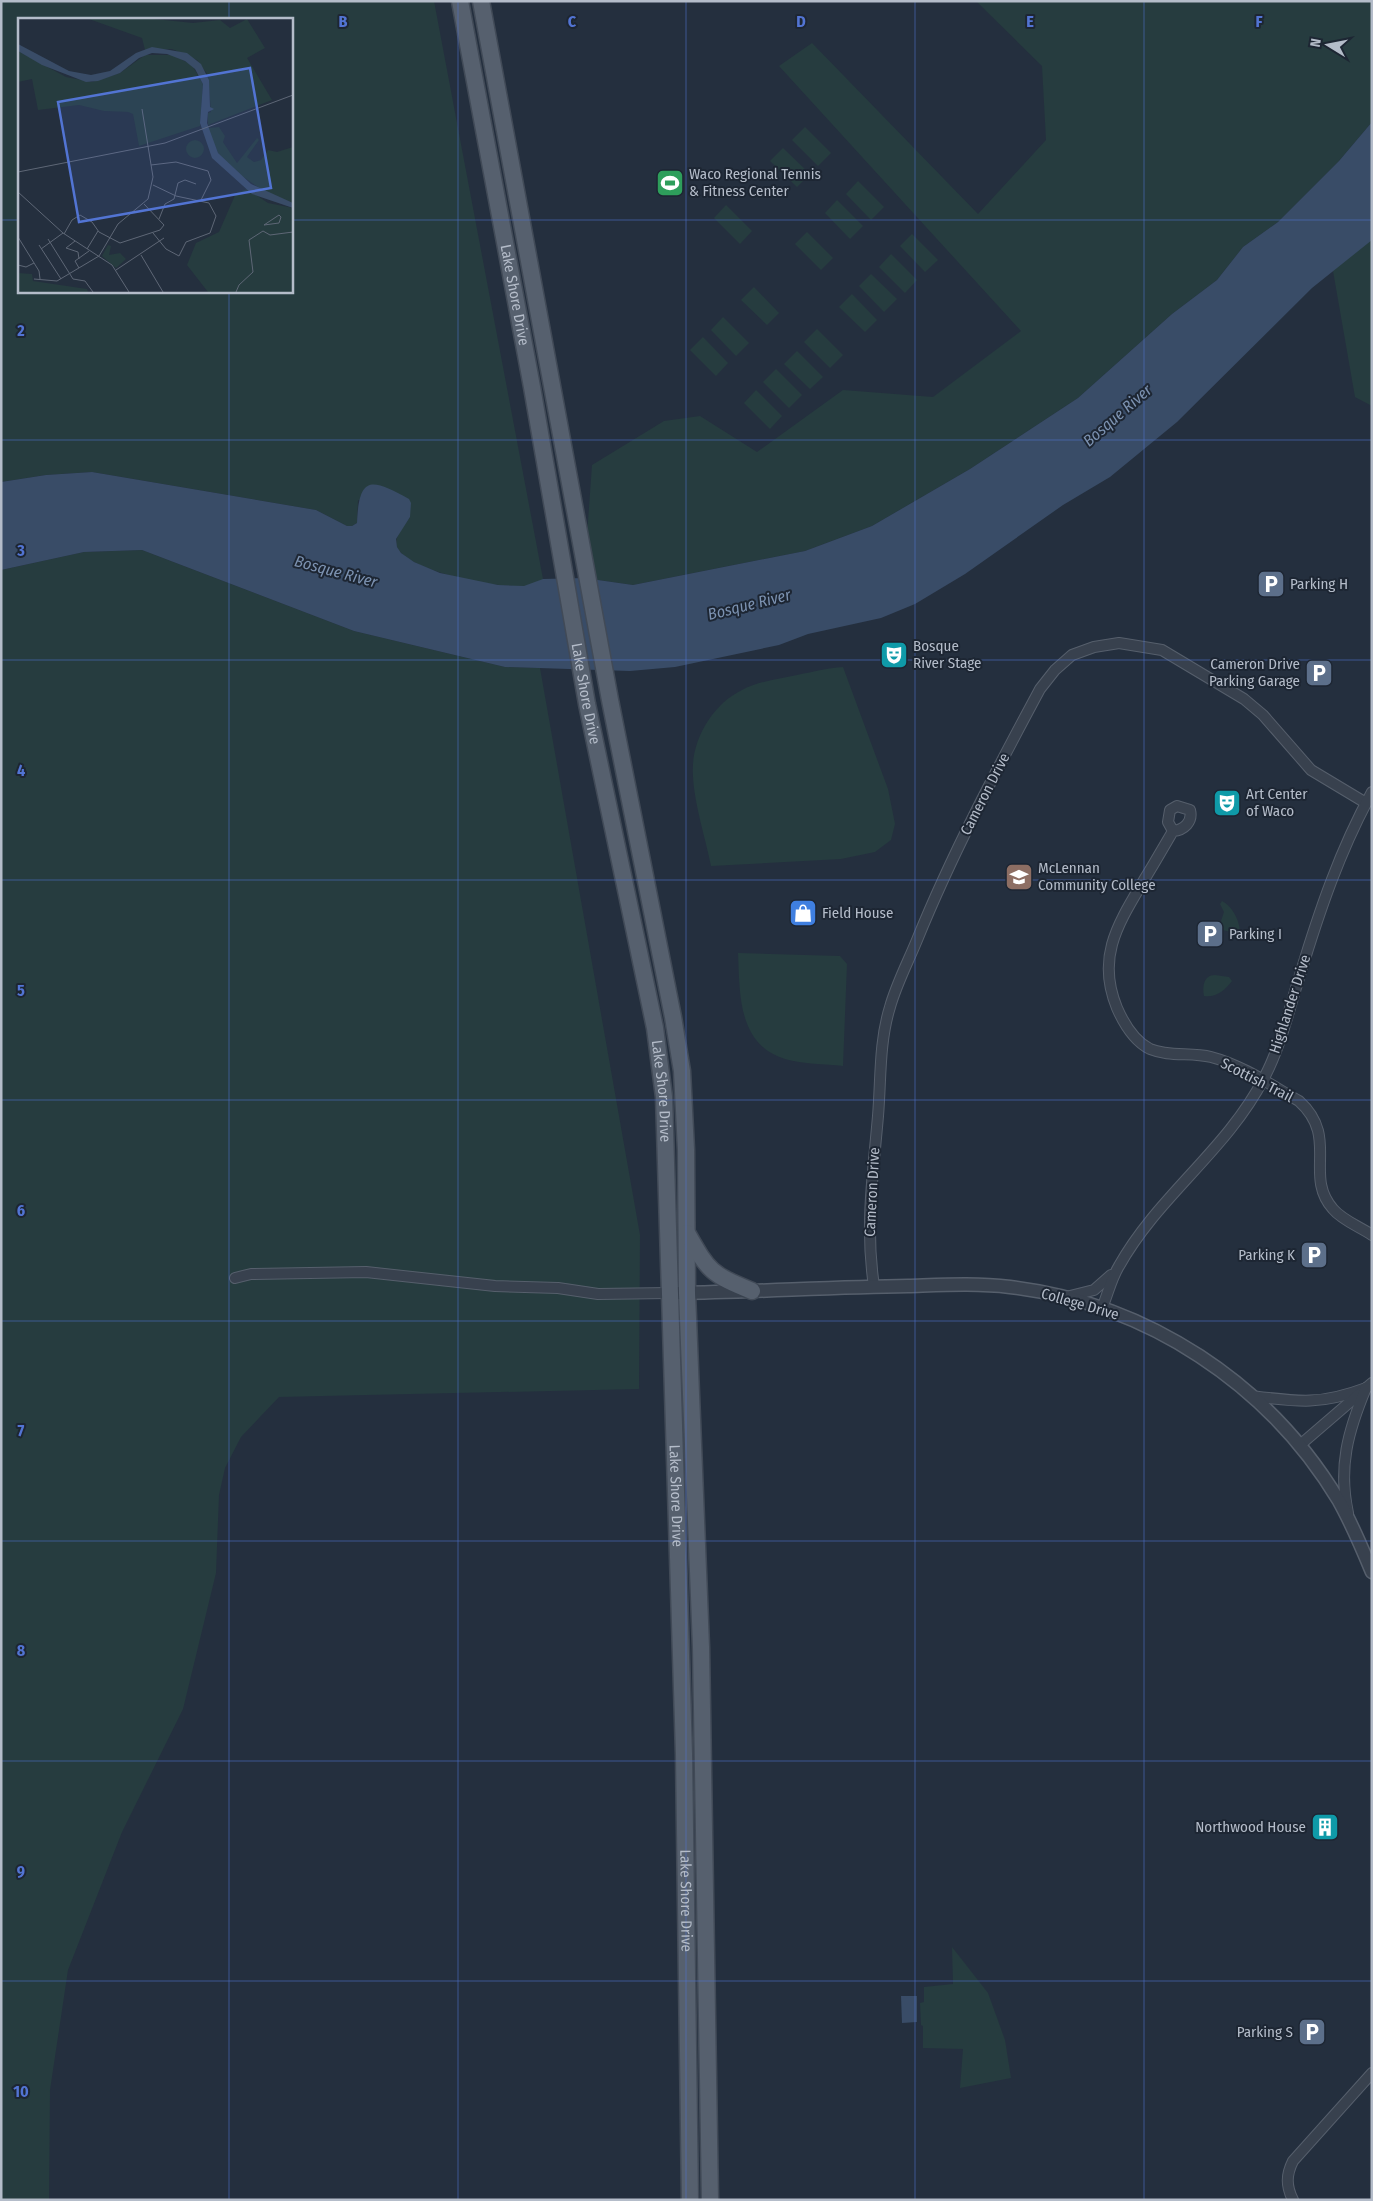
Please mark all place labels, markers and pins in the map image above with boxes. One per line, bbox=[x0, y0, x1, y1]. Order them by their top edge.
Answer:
place label: Waco Regional Tennis & Fitness Center bbox=[689, 165, 821, 200]
sports icon: Waco Regional Tennis & Fitness Center bbox=[655, 168, 685, 198]
parking icon: Parking H bbox=[1256, 569, 1286, 599]
place label: Parking H bbox=[1290, 575, 1348, 593]
place label: Bosque River Stage bbox=[913, 637, 981, 672]
theatre icon: Bosque River Stage bbox=[879, 640, 909, 670]
place label: Cameron Drive Parking Garage bbox=[1209, 655, 1300, 690]
parking icon: Cameron Drive Parking Garage bbox=[1304, 658, 1334, 688]
place label: Art Center of Waco bbox=[1246, 785, 1308, 820]
theatre icon: Art Center of Waco bbox=[1212, 788, 1242, 818]
place label: McLennan Community College bbox=[1038, 859, 1156, 894]
school or university icon: McLennan Community College bbox=[1004, 862, 1034, 892]
shop icon: Field House bbox=[788, 898, 818, 928]
place label: Field House bbox=[822, 904, 893, 922]
parking icon: Parking I bbox=[1195, 919, 1225, 949]
place label: Parking I bbox=[1229, 925, 1282, 943]
parking icon: Parking K bbox=[1299, 1240, 1329, 1270]
place label: Parking K bbox=[1238, 1246, 1295, 1264]
building icon: Northwood House bbox=[1310, 1812, 1340, 1842]
place label: Northwood House bbox=[1195, 1818, 1306, 1836]
parking icon: Parking S bbox=[1297, 2017, 1327, 2047]
place label: Parking S bbox=[1237, 2023, 1293, 2041]

